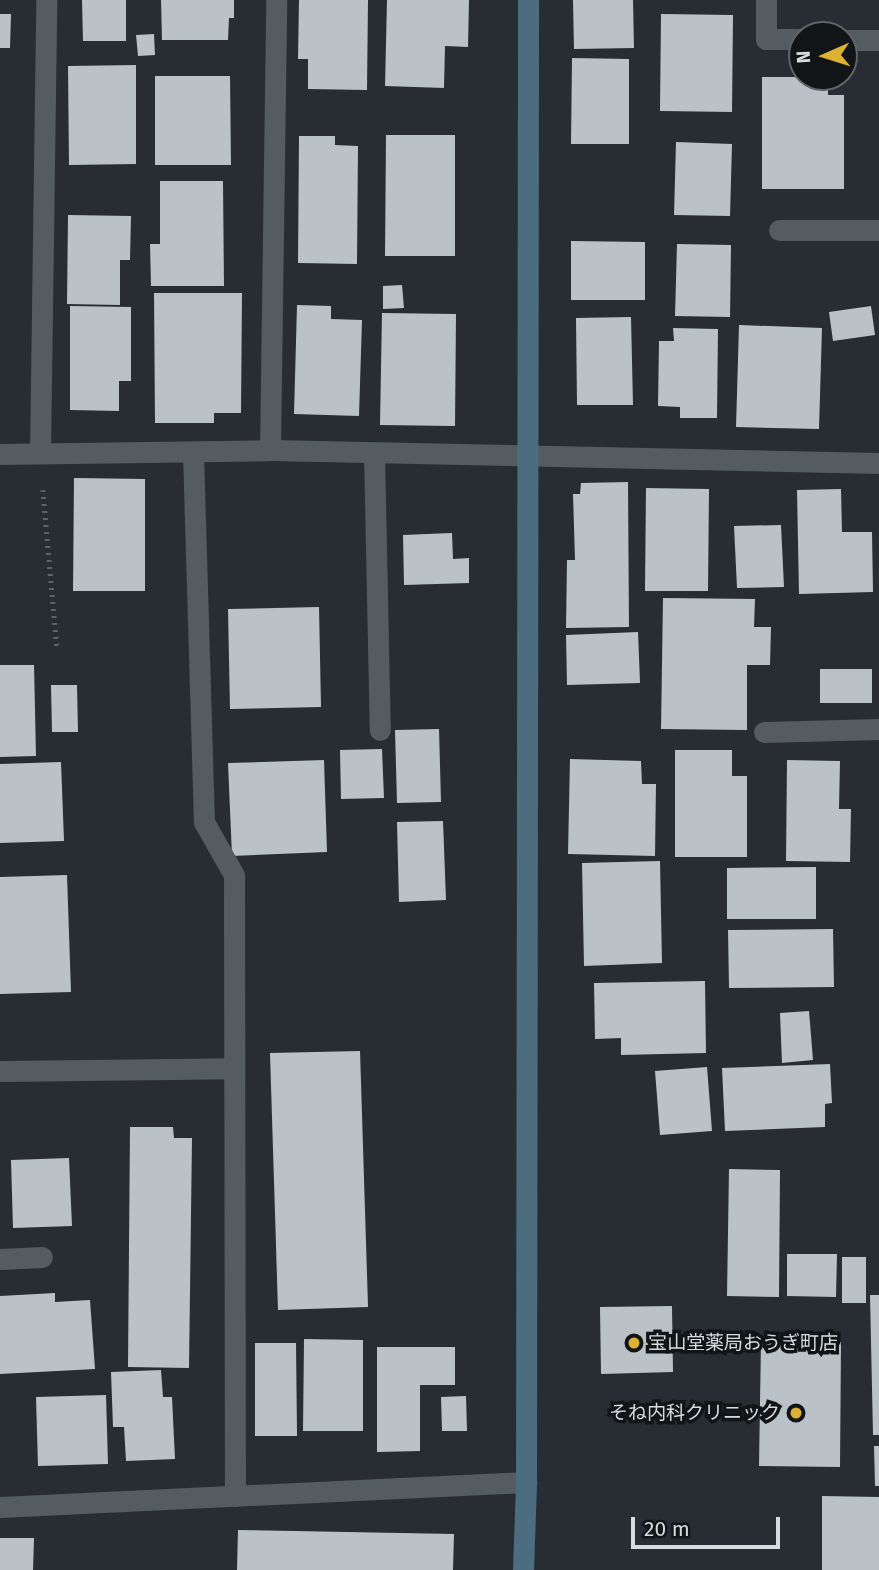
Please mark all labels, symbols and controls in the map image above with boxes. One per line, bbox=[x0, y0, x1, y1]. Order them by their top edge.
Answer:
north arrow bbox=[788, 21, 858, 91]
text: N bbox=[792, 50, 815, 64]
place label: 宝山堂薬局おうぎ町店 bbox=[648, 1332, 838, 1354]
marker: 宝山堂薬局おうぎ町店 bbox=[626, 1335, 642, 1351]
place label: そね内科クリニック bbox=[609, 1402, 780, 1424]
marker: そね内科クリニック bbox=[786, 1403, 806, 1423]
scale bar bbox=[634, 1504, 783, 1548]
text: 20 m bbox=[644, 1516, 690, 1542]

